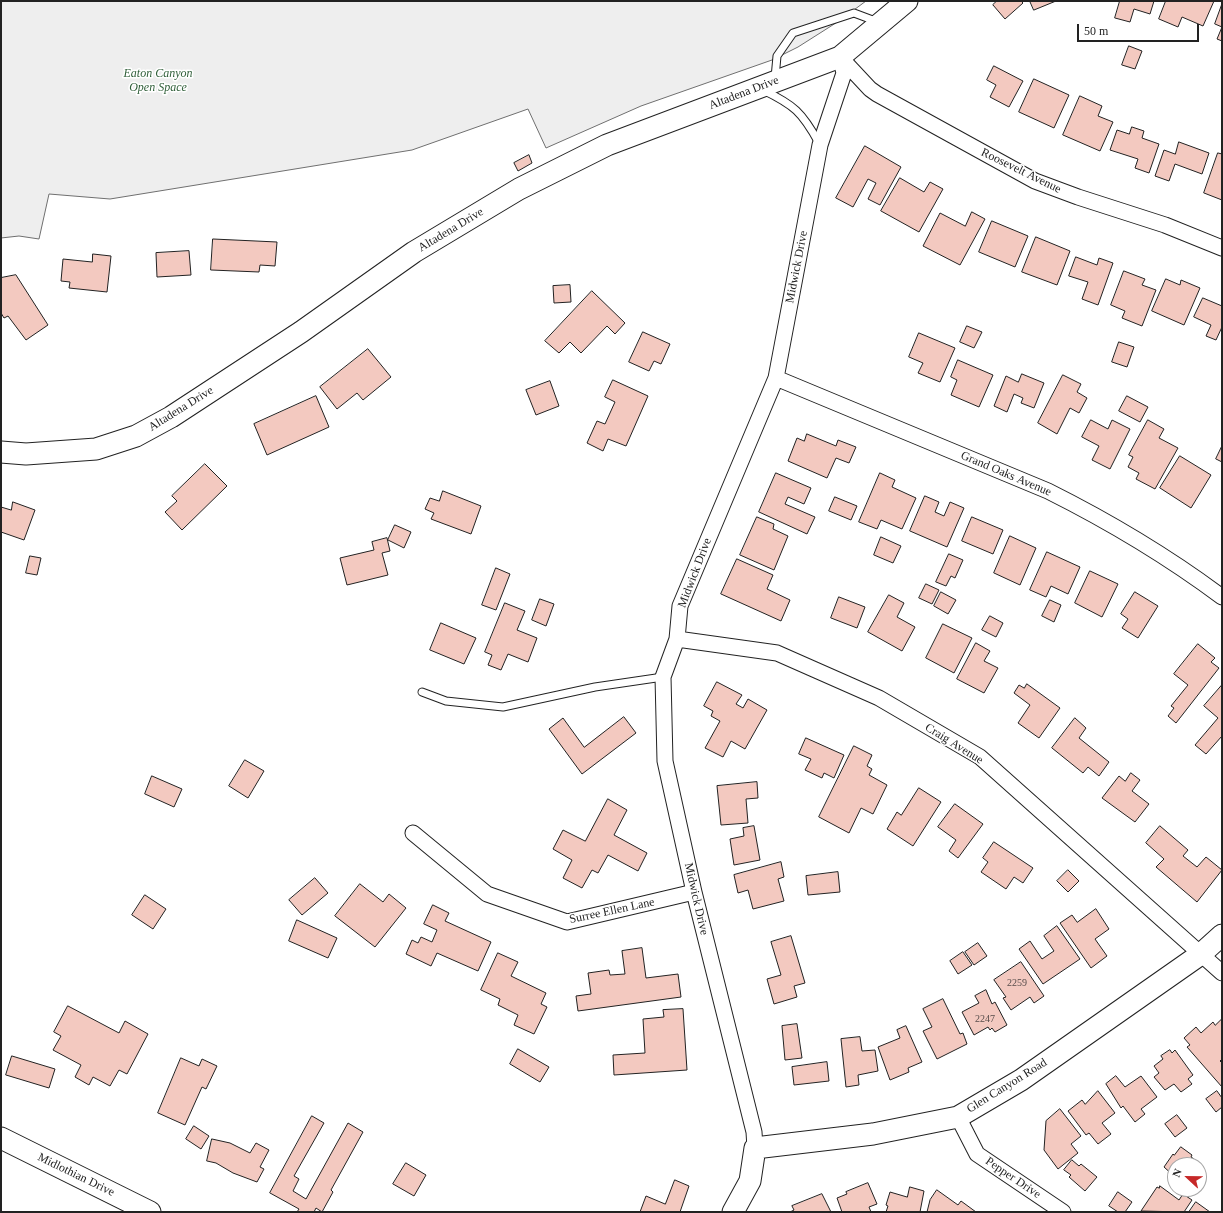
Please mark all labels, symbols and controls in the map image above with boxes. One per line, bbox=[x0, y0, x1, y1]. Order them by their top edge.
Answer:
scale bar bbox=[1079, 16, 1201, 42]
text: 50 m bbox=[1084, 24, 1108, 38]
park label: Eaton Canyon Open Space bbox=[124, 67, 192, 95]
street label: Altadena Drive bbox=[707, 73, 781, 113]
street label: Roosevelt Avenue bbox=[979, 145, 1063, 197]
street label: Altadena Drive bbox=[416, 205, 486, 255]
street label: Midwick Drive bbox=[783, 229, 811, 305]
street label: Altadena Drive bbox=[146, 383, 216, 435]
street label: Grand Oaks Avenue bbox=[959, 448, 1053, 500]
street label: Midwick Drive bbox=[675, 536, 715, 610]
street label: Craig Avenue bbox=[922, 720, 986, 768]
street label: Midwick Drive bbox=[681, 861, 711, 937]
street label: Surree Ellen Lane bbox=[568, 895, 656, 927]
house number: 2259 bbox=[1007, 977, 1027, 989]
house number: 2247 bbox=[975, 1013, 995, 1025]
street label: Glen Canyon Road bbox=[964, 1056, 1050, 1116]
street label: Midlothian Drive bbox=[35, 1150, 117, 1200]
street label: Pepper Drive bbox=[983, 1154, 1043, 1202]
north arrow bbox=[1167, 1157, 1207, 1197]
text: N bbox=[1170, 1167, 1184, 1179]

